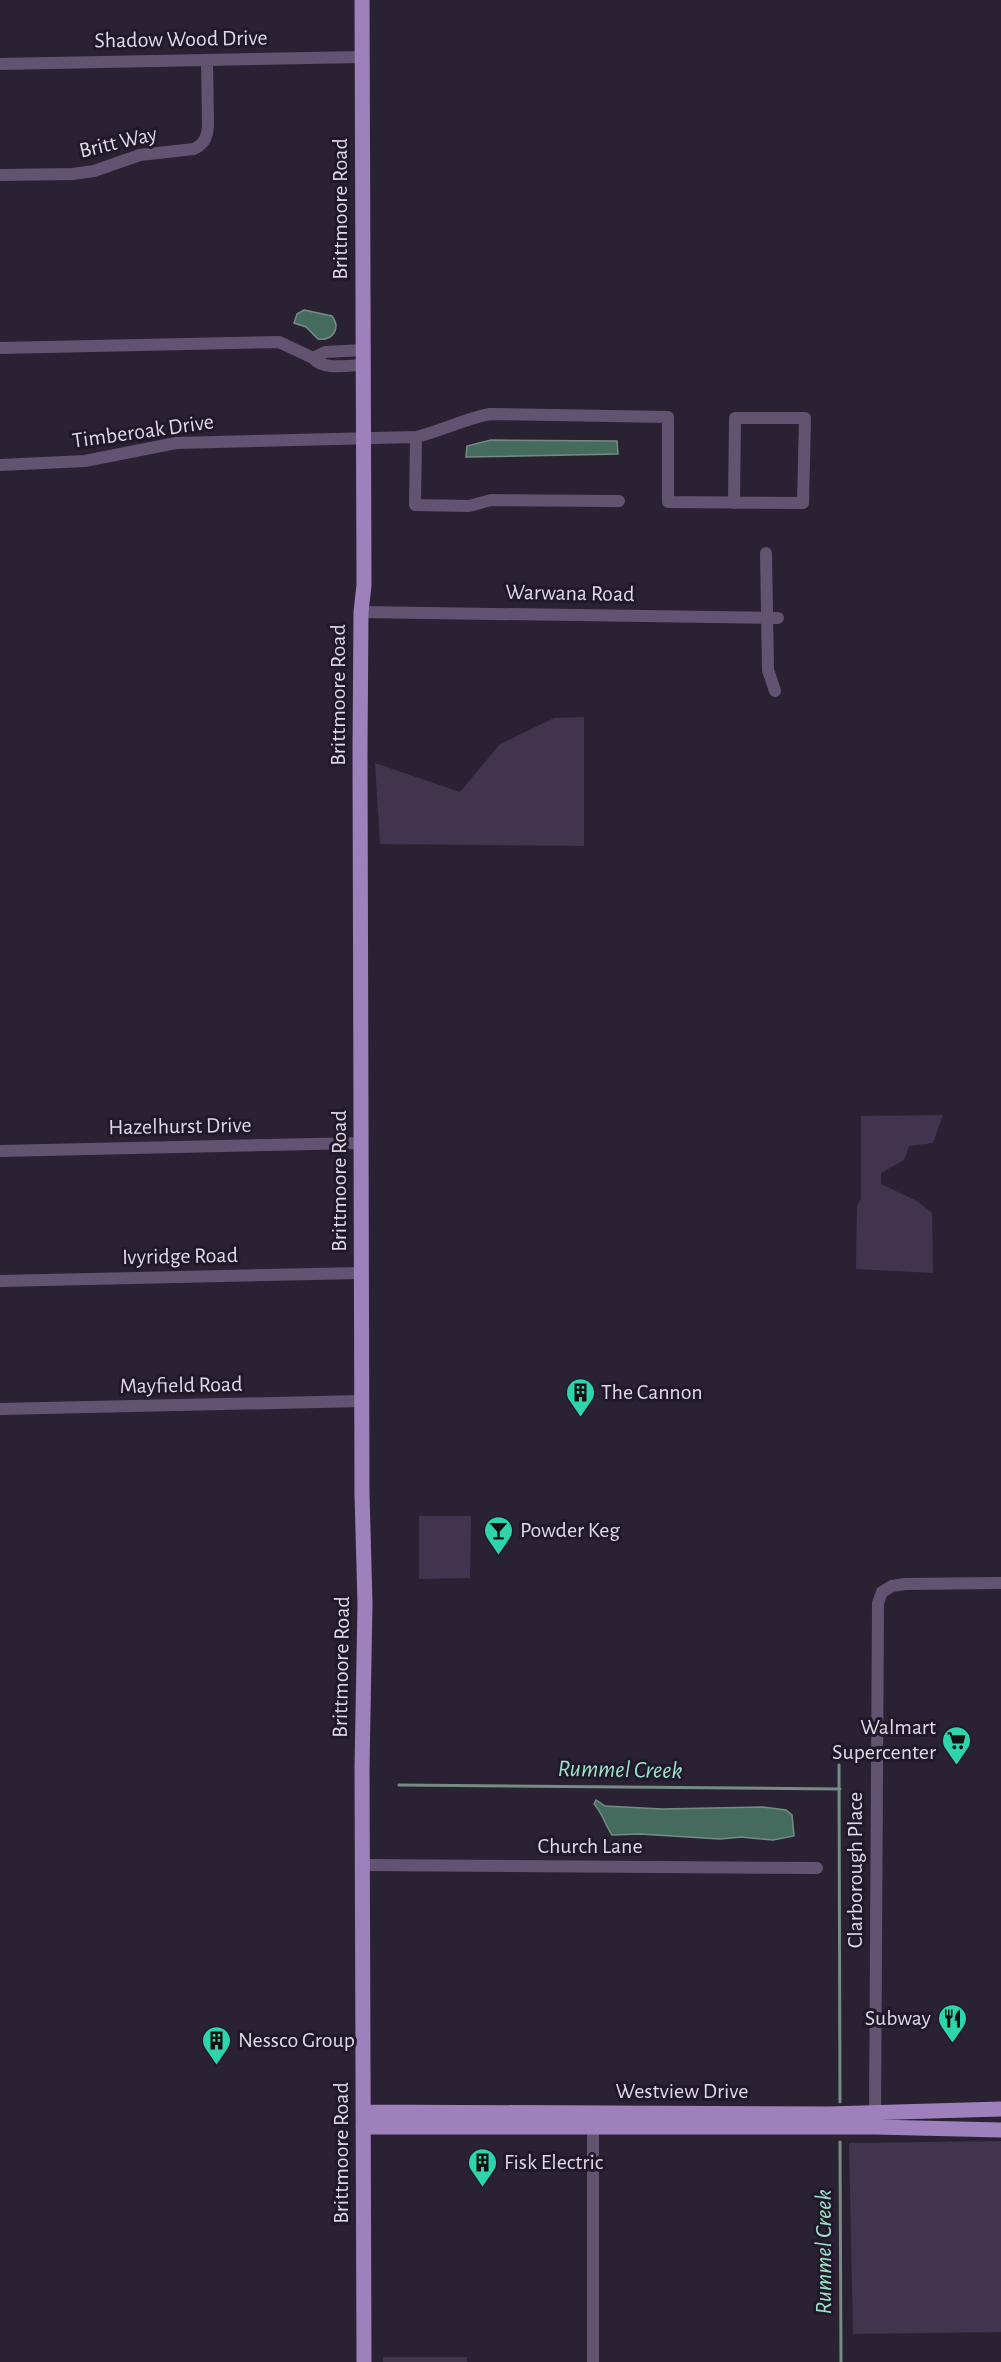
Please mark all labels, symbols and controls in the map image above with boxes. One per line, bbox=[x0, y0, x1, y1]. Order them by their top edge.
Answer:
street label: Shadow Wood Drive bbox=[94, 26, 268, 52]
street label: Britt Way bbox=[77, 122, 160, 162]
street label: Brittmoore Road bbox=[329, 138, 351, 280]
street label: Timberoak Drive bbox=[71, 410, 215, 452]
street label: Warwana Road bbox=[505, 581, 635, 605]
street label: Brittmoore Road bbox=[327, 624, 349, 766]
street label: Brittmoore Road bbox=[328, 1110, 350, 1252]
street label: Hazelhurst Drive bbox=[108, 1114, 252, 1138]
street label: Ivyridge Road bbox=[122, 1244, 238, 1268]
street label: Mayfield Road bbox=[119, 1373, 243, 1397]
building icon: The Cannon bbox=[564, 1376, 596, 1418]
place label: The Cannon bbox=[601, 1381, 703, 1403]
bar icon: Powder Keg bbox=[483, 1514, 515, 1556]
place label: Powder Keg bbox=[520, 1519, 620, 1541]
street label: Brittmoore Road bbox=[329, 1596, 353, 1738]
place label: Walmart Supercenter bbox=[832, 1716, 936, 1763]
supermarket icon: Walmart Supercenter bbox=[941, 1724, 973, 1766]
water label: Rummel Creek bbox=[557, 1757, 683, 1783]
street label: Clarborough Place bbox=[844, 1792, 866, 1948]
street label: Church Lane bbox=[537, 1835, 643, 1857]
restaurant icon: Subway bbox=[936, 2002, 968, 2044]
place label: Subway bbox=[865, 2007, 932, 2029]
building icon: Nessco Group bbox=[201, 2024, 233, 2066]
place label: Nessco Group bbox=[238, 2029, 355, 2051]
street label: Westview Drive bbox=[616, 2080, 748, 2102]
street label: Brittmoore Road bbox=[330, 2082, 352, 2224]
building icon: Fisk Electric bbox=[467, 2146, 499, 2188]
place label: Fisk Electric bbox=[504, 2151, 604, 2173]
water label: Rummel Creek bbox=[812, 2190, 836, 2314]

